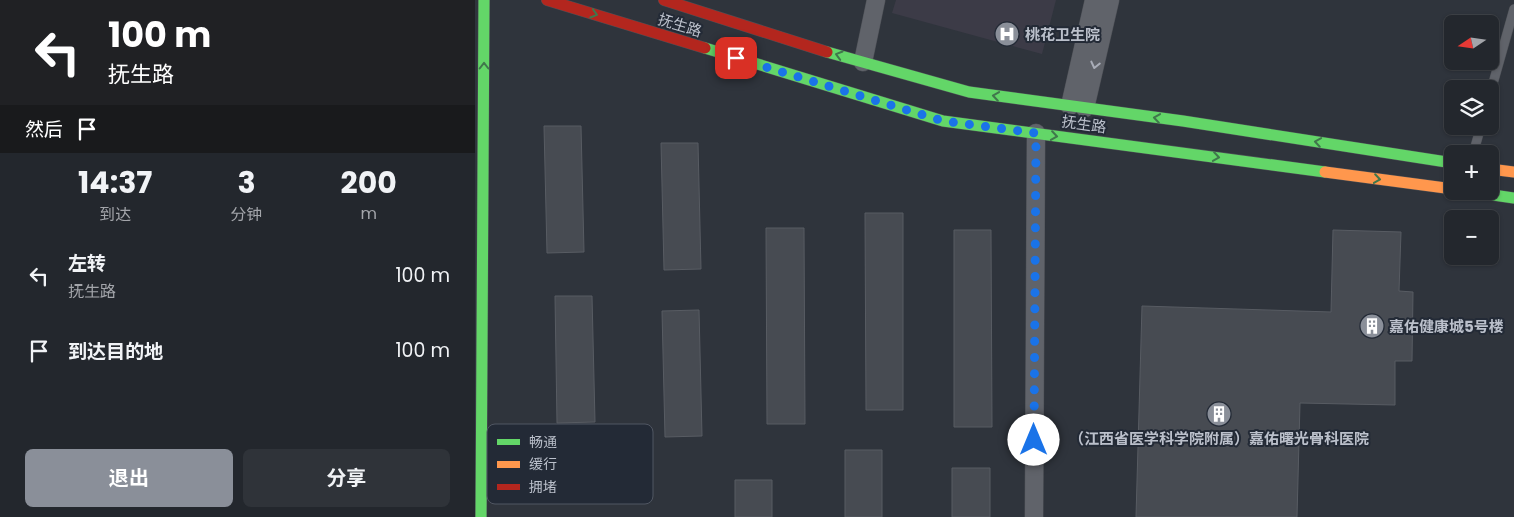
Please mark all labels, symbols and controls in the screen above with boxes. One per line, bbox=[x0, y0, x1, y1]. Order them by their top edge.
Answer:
street label: 抚生路 bbox=[655, 8, 705, 42]
one-way arrow bbox=[589, 9, 597, 19]
text: 100 m bbox=[108, 10, 211, 59]
north arrow bbox=[1444, 15, 1499, 70]
map controls bbox=[1444, 15, 1499, 265]
icon: left bbox=[25, 20, 90, 85]
hospital icon: 桃花卫生院 bbox=[994, 21, 1020, 47]
place label: 桃花卫生院 bbox=[1025, 24, 1100, 45]
pin bbox=[715, 37, 757, 79]
icon: arrive bbox=[722, 44, 750, 72]
one-way arrow bbox=[835, 50, 843, 61]
text: 抚生路 bbox=[108, 59, 174, 90]
one-way arrow bbox=[1090, 60, 1101, 69]
one-way arrow bbox=[479, 62, 489, 70]
button: layers bbox=[1444, 80, 1499, 135]
one-way arrow bbox=[992, 91, 1001, 101]
street label: 抚生路 bbox=[1060, 110, 1108, 138]
one-way arrow bbox=[1153, 113, 1162, 123]
icon: arrive bbox=[73, 115, 101, 143]
text: 然后 bbox=[25, 116, 63, 143]
one-way arrow bbox=[1050, 130, 1059, 140]
one-way arrow bbox=[1314, 137, 1322, 148]
button: + bbox=[1444, 145, 1499, 200]
one-way arrow bbox=[1211, 152, 1220, 162]
text: 14:37 bbox=[78, 161, 152, 204]
text: 3 bbox=[237, 161, 256, 204]
text: 200 bbox=[341, 161, 397, 204]
one-way arrow bbox=[1373, 173, 1381, 184]
text: m bbox=[360, 202, 377, 225]
text: 到达 bbox=[99, 203, 131, 226]
text: 分钟 bbox=[231, 203, 263, 226]
button: − bbox=[1444, 210, 1499, 265]
text: 左转 bbox=[68, 250, 106, 277]
icon: left bbox=[25, 262, 53, 290]
text: 100 m bbox=[395, 262, 450, 289]
text: 抚生路 bbox=[68, 280, 116, 303]
building icon: 嘉佑健康城5号楼 bbox=[1359, 313, 1385, 339]
place label: 嘉佑健康城5号楼 bbox=[1389, 316, 1504, 337]
icon: arrive bbox=[25, 337, 53, 365]
text: 100 m bbox=[395, 337, 450, 364]
text: 到达目的地 bbox=[68, 338, 163, 365]
building icon: （江西省医学科学院附属）嘉佑曙光骨科医院 bbox=[1206, 401, 1232, 427]
position arrow bbox=[1007, 413, 1059, 465]
legend bbox=[487, 424, 653, 504]
place label: （江西省医学科学院附属）嘉佑曙光骨科医院 bbox=[1069, 428, 1369, 449]
text: 畅通 bbox=[529, 432, 557, 452]
button: 退出 bbox=[25, 449, 233, 507]
button: 分享 bbox=[243, 449, 450, 507]
text: 缓行 bbox=[529, 454, 557, 474]
text: 拥堵 bbox=[529, 477, 557, 497]

